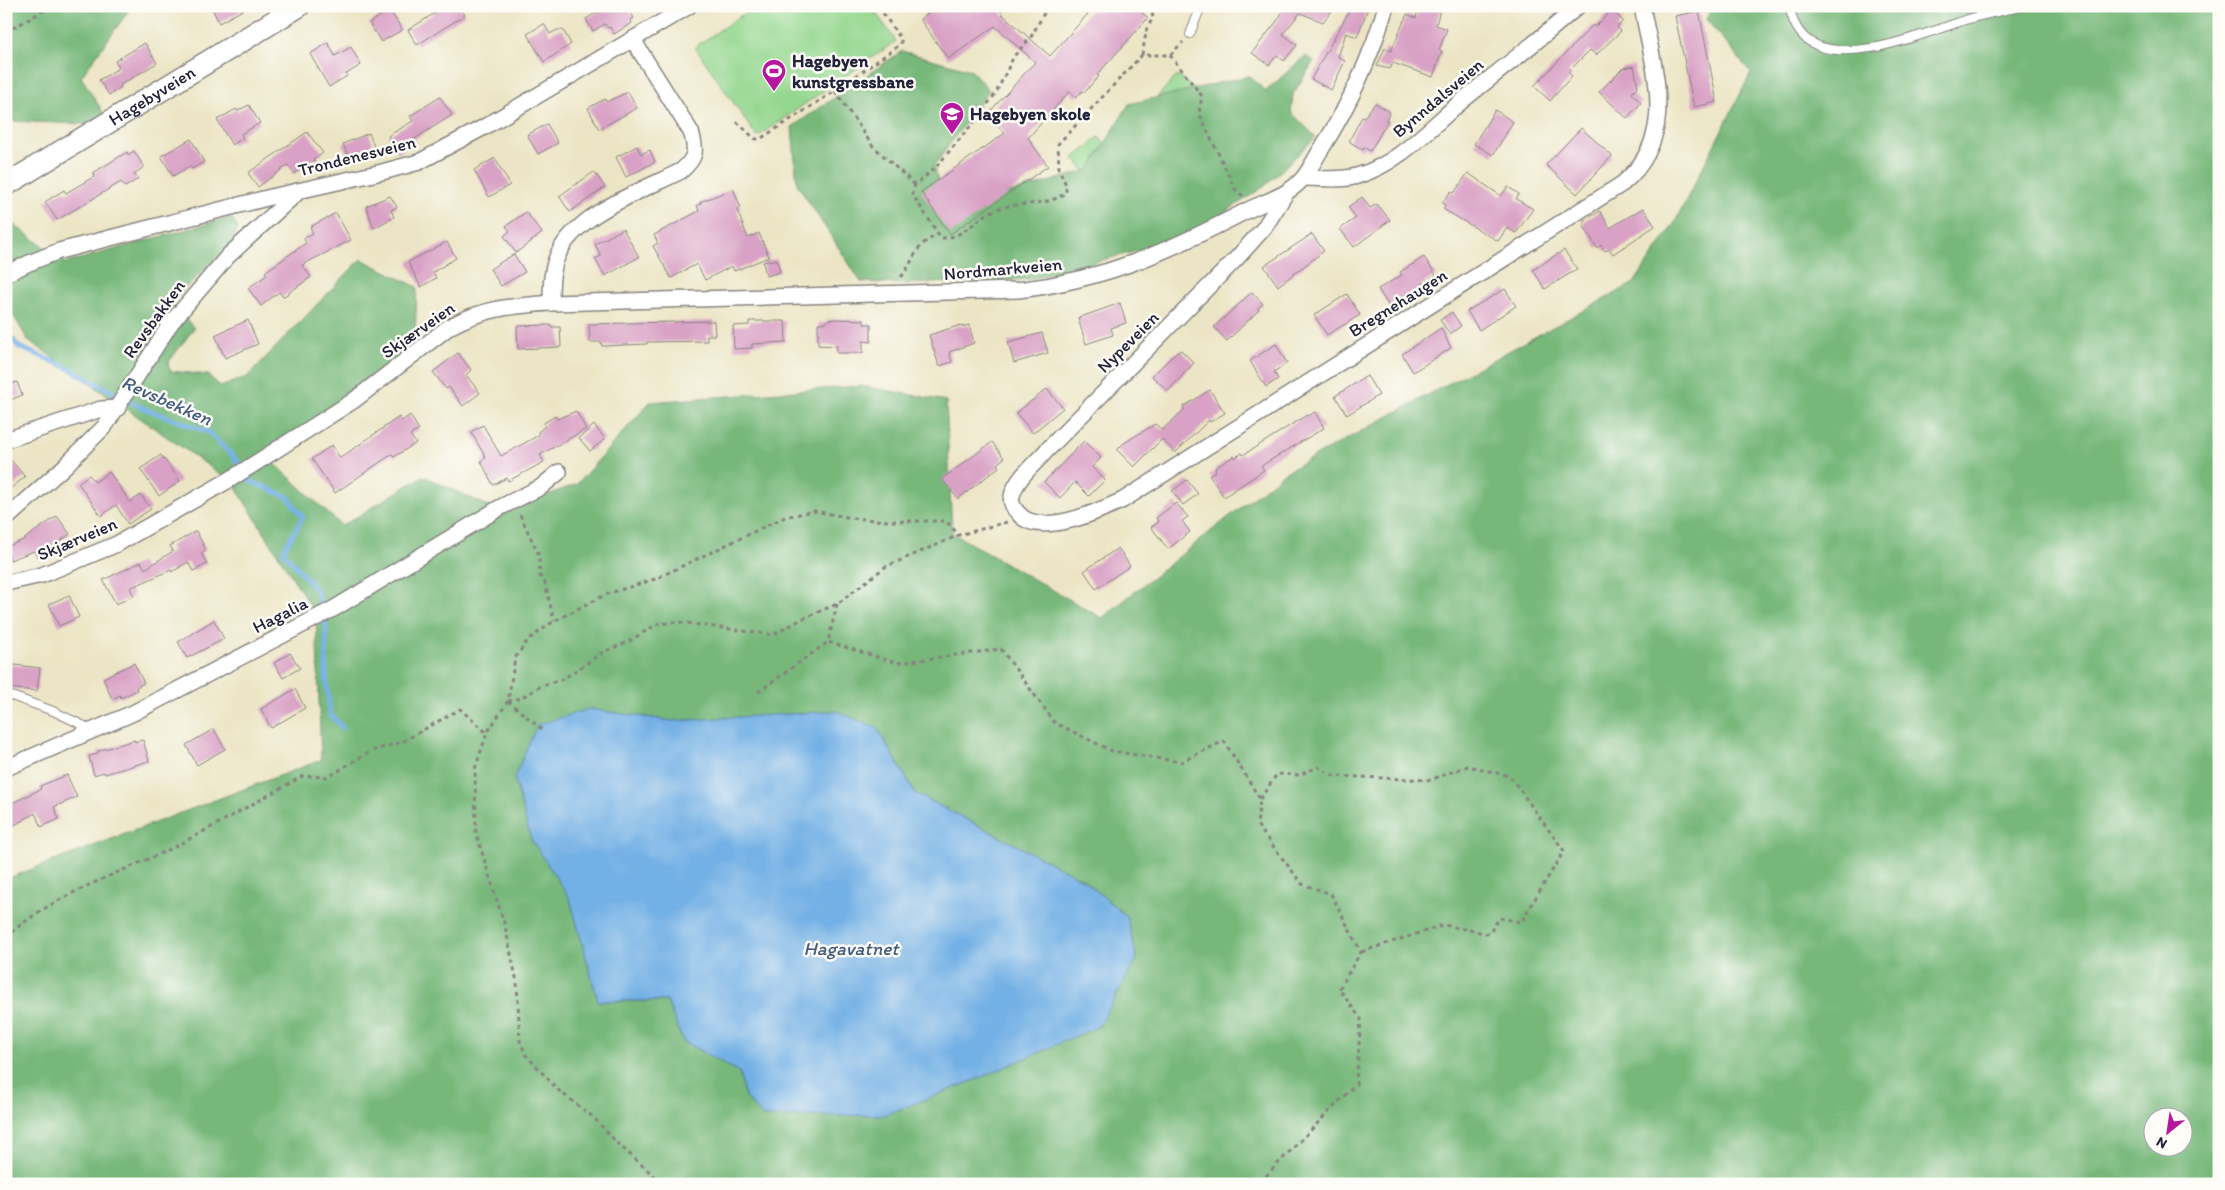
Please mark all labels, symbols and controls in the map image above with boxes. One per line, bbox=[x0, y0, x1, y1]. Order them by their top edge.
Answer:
place label: Hagebyen kunstgressbane bbox=[792, 50, 915, 93]
street label: Bynndalsveien bbox=[1388, 53, 1488, 142]
sports icon: Hagebyen kunstgressbane bbox=[761, 58, 787, 92]
street label: Hagebyveien bbox=[105, 61, 200, 131]
school or university icon: Hagebyen skole bbox=[939, 101, 965, 135]
place label: Hagebyen skole bbox=[970, 103, 1091, 125]
street label: Trondenesveien bbox=[296, 131, 418, 181]
street label: Nordmarkveien bbox=[943, 253, 1063, 285]
street label: Bregnehaugen bbox=[1345, 264, 1451, 342]
street label: Revsbakken bbox=[118, 276, 190, 362]
street label: Skjærveien bbox=[377, 297, 459, 363]
street label: Nypeveien bbox=[1093, 307, 1163, 377]
water label: Revsbekken bbox=[118, 370, 216, 431]
street label: Skjærveien bbox=[34, 512, 121, 566]
street label: Hagalia bbox=[249, 592, 312, 638]
water label: Hagavatnet bbox=[804, 937, 900, 960]
north arrow bbox=[2142, 1108, 2192, 1158]
text: N bbox=[2153, 1133, 2170, 1153]

